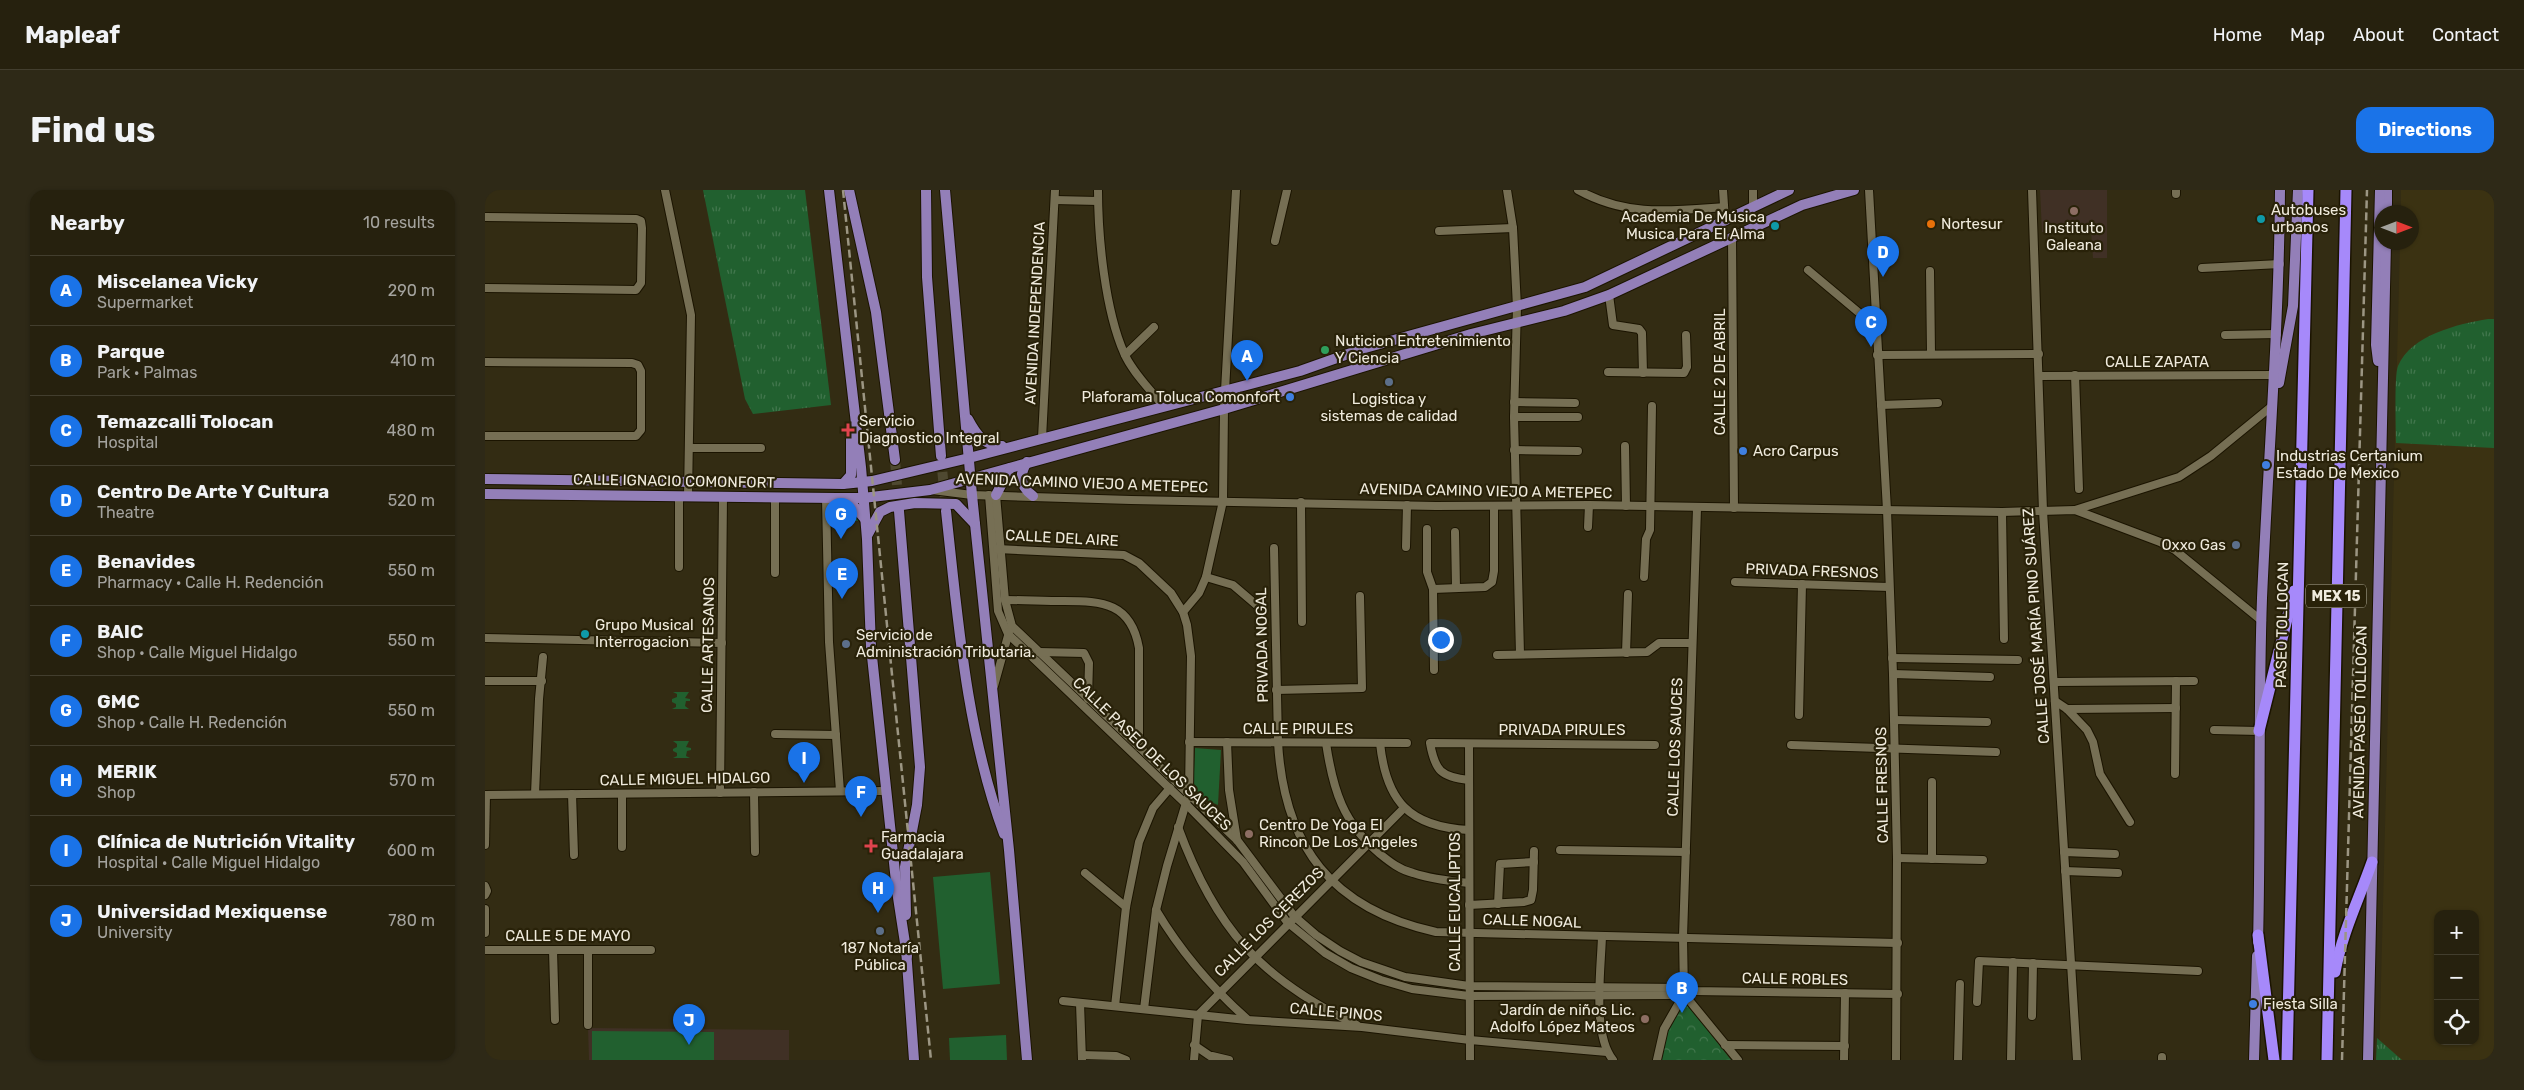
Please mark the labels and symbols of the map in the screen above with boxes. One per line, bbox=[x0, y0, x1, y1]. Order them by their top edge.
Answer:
place label: Autobuses urbanos bbox=[2271, 201, 2346, 236]
marker: Instituto Galeana bbox=[2068, 205, 2080, 217]
north arrow bbox=[2374, 205, 2419, 250]
place label: Academia De Música Musica Para El Alma bbox=[1621, 208, 1765, 243]
marker: Autobuses urbanos bbox=[2255, 213, 2267, 225]
place label: Nortesur bbox=[1941, 215, 2003, 233]
marker: Nortesur bbox=[1925, 218, 1937, 230]
place label: Instituto Galeana bbox=[2044, 219, 2104, 254]
marker: Academia De Música Musica Para El Alma bbox=[1769, 220, 1781, 232]
street label: AVENIDA INDEPENDENCIA bbox=[1021, 221, 1049, 405]
pin: D bbox=[1867, 236, 1899, 277]
pin: C bbox=[1855, 306, 1887, 347]
street label: CALLE 2 DE ABRIL bbox=[1711, 308, 1729, 436]
place label: Nuticion Entretenimiento Y Ciencia bbox=[1335, 332, 1511, 367]
pin: A bbox=[1231, 340, 1263, 381]
marker: Nuticion Entretenimiento Y Ciencia bbox=[1319, 344, 1331, 356]
street label: CALLE ZAPATA bbox=[2105, 353, 2209, 371]
marker: Logistica y sistemas de calidad bbox=[1383, 376, 1395, 388]
place label: Plaforama Toluca Comonfort bbox=[1081, 388, 1280, 406]
place label: Logistica y sistemas de calidad bbox=[1320, 390, 1458, 425]
marker: Plaforama Toluca Comonfort bbox=[1284, 391, 1296, 403]
place label: Servicio Diagnostico Integral bbox=[859, 412, 999, 447]
marker: Servicio Diagnostico Integral bbox=[841, 423, 855, 437]
place label: Acro Carpus bbox=[1753, 442, 1839, 460]
marker: Acro Carpus bbox=[1737, 445, 1749, 457]
place label: Industrias Certanium Estado De Mexico bbox=[2276, 447, 2423, 482]
marker: Industrias Certanium Estado De Mexico bbox=[2260, 459, 2272, 471]
street label: CALLE IGNACIO COMONFORT bbox=[573, 470, 775, 492]
street label: AVENIDA CAMINO VIEJO A METEPEC bbox=[955, 470, 1209, 496]
street label: AVENIDA CAMINO VIEJO A METEPEC bbox=[1360, 480, 1612, 502]
pin: G bbox=[825, 498, 857, 539]
street label: CALLE JOSÉ MARÍA PINO SUÁREZ bbox=[2019, 508, 2053, 744]
street label: CALLE DEL AIRE bbox=[1005, 526, 1119, 550]
place label: Oxxo Gas bbox=[2161, 536, 2226, 554]
marker: Oxxo Gas bbox=[2230, 539, 2242, 551]
pin: E bbox=[826, 558, 858, 599]
street label: PRIVADA FRESNOS bbox=[1745, 560, 1879, 582]
street label: PASEO TOLLOCAN bbox=[2272, 562, 2292, 688]
street label: CALLE ARTESANOS bbox=[698, 577, 718, 713]
road number: MEX 15 bbox=[2306, 584, 2366, 608]
street label: PRIVADA NOGAL bbox=[1252, 587, 1272, 703]
place label: Grupo Musical Interrogacion bbox=[595, 616, 694, 651]
street label: AVENIDA PASEO TOLLOCAN bbox=[2349, 625, 2371, 819]
place label: Servicio de Administración Tributaria. bbox=[856, 626, 1035, 661]
your location bbox=[1428, 627, 1454, 653]
marker: Grupo Musical Interrogacion bbox=[579, 628, 591, 640]
marker: Servicio de Administración Tributaria. bbox=[840, 638, 852, 650]
street label: CALLE PASEO DE LOS SAUCES bbox=[1069, 673, 1235, 835]
street label: CALLE LOS SAUCES bbox=[1664, 677, 1686, 817]
street label: CALLE PIRULES bbox=[1243, 720, 1353, 738]
street label: PRIVADA PIRULES bbox=[1498, 721, 1626, 739]
street label: CALLE FRESNOS bbox=[1872, 727, 1892, 843]
pin: I bbox=[788, 742, 820, 783]
street label: CALLE MIGUEL HIDALGO bbox=[599, 769, 771, 789]
pin: F bbox=[845, 776, 877, 817]
place label: Centro De Yoga El Rincon De Los Angeles bbox=[1259, 816, 1418, 851]
place label: Farmacia Guadalajara bbox=[881, 828, 964, 863]
marker: Centro De Yoga El Rincon De Los Angeles bbox=[1243, 828, 1255, 840]
street label: CALLE EUCALIPTOS bbox=[1446, 832, 1464, 972]
marker: Farmacia Guadalajara bbox=[865, 840, 877, 852]
street label: CALLE LOS CEREZOS bbox=[1211, 864, 1327, 980]
pin: H bbox=[862, 872, 894, 913]
street label: CALLE NOGAL bbox=[1482, 910, 1582, 932]
marker: 187 Notaría Pública bbox=[874, 925, 886, 937]
street label: CALLE 5 DE MAYO bbox=[505, 927, 631, 945]
place label: 187 Notaría Pública bbox=[841, 939, 919, 974]
street label: CALLE ROBLES bbox=[1742, 969, 1848, 989]
pin: B bbox=[1666, 972, 1698, 1013]
place label: Fiesta Silla bbox=[2263, 995, 2338, 1013]
marker: Fiesta Silla bbox=[2247, 998, 2259, 1010]
street label: CALLE PINOS bbox=[1289, 999, 1383, 1025]
place label: Jardín de niños Lic. Adolfo López Mateos bbox=[1490, 1001, 1635, 1036]
pin: J bbox=[673, 1004, 705, 1045]
marker: Jardín de niños Lic. Adolfo López Mateos bbox=[1639, 1013, 1651, 1025]

